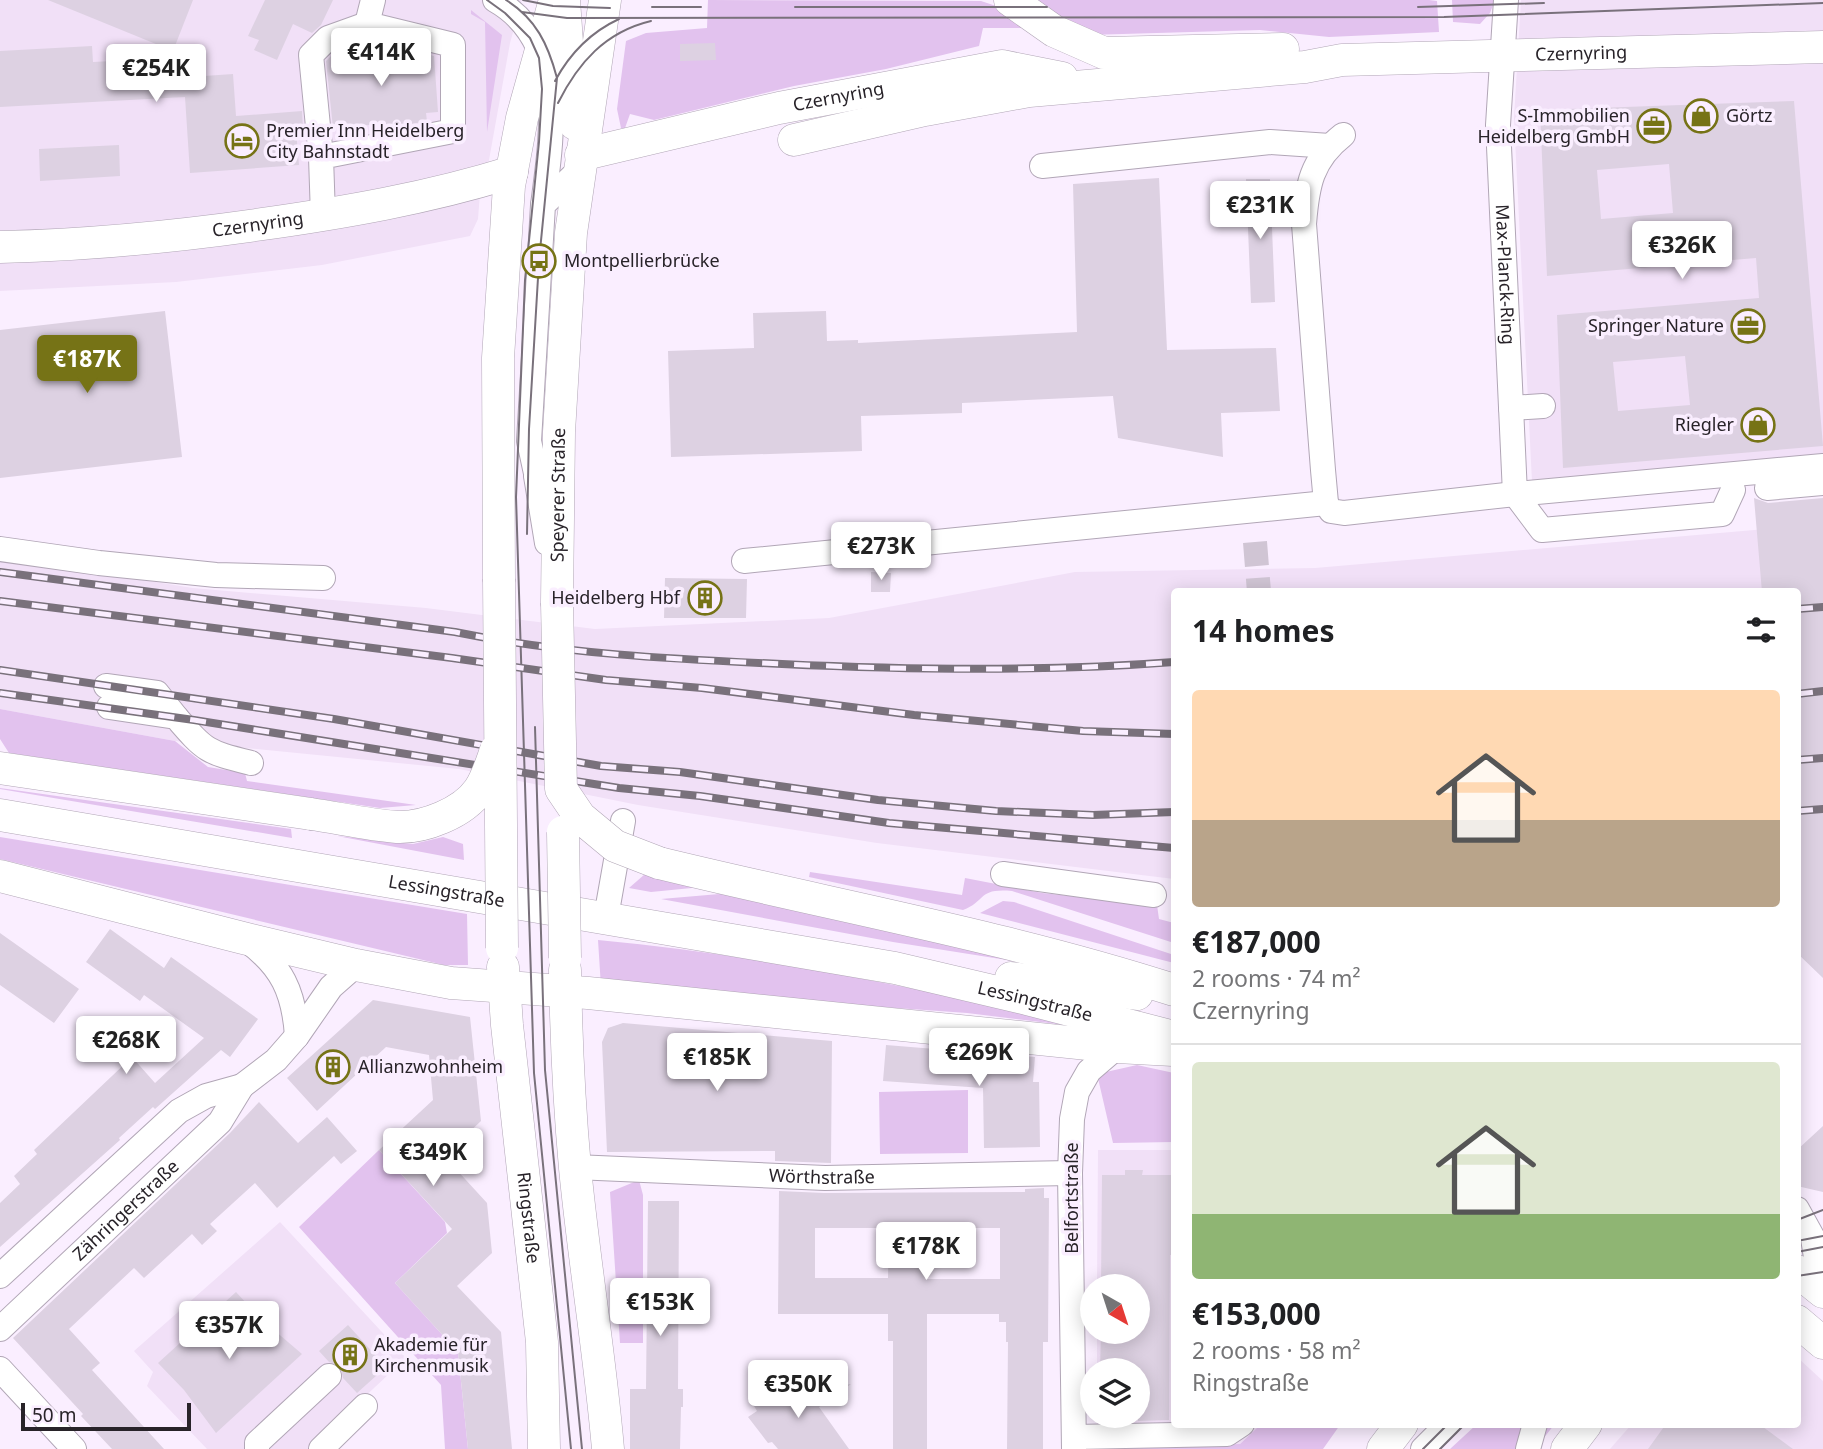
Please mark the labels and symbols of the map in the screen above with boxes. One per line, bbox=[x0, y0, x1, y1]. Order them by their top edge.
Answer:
pin: €414K bbox=[332, 28, 430, 88]
street label: Czernyring bbox=[1535, 39, 1627, 66]
pin: €254K bbox=[107, 44, 205, 104]
street label: Czernyring bbox=[791, 76, 886, 116]
shop icon: Görtz bbox=[1682, 97, 1720, 135]
place label: S-Immobilien Heidelberg GmbH bbox=[1477, 103, 1630, 148]
place label: Görtz bbox=[1726, 103, 1772, 127]
office icon: S-Immobilien Heidelberg GmbH bbox=[1635, 107, 1673, 145]
place label: Premier Inn Heidelberg City Bahnstadt bbox=[266, 118, 464, 163]
hotel icon: Premier Inn Heidelberg City Bahnstadt bbox=[223, 122, 261, 160]
pin: €231K bbox=[1211, 182, 1309, 241]
street label: Max-Planck-Ring bbox=[1491, 204, 1521, 345]
street label: Czernyring bbox=[211, 205, 305, 242]
pin: €326K bbox=[1633, 222, 1731, 281]
bus stop icon: Montpellierbrücke bbox=[520, 242, 558, 280]
place label: Montpellierbrücke bbox=[564, 248, 720, 272]
office icon: Springer Nature bbox=[1729, 307, 1767, 345]
place label: Springer Nature bbox=[1588, 313, 1724, 337]
pin: €187K bbox=[38, 336, 136, 395]
shop icon: Riegler bbox=[1739, 406, 1777, 444]
place label: Riegler bbox=[1675, 412, 1735, 436]
street label: Speyerer Straße bbox=[544, 428, 570, 562]
pin: €273K bbox=[832, 522, 930, 582]
building icon: Heidelberg Hbf bbox=[686, 579, 724, 617]
place label: Heidelberg Hbf bbox=[551, 585, 681, 609]
street label: Lessingstraße bbox=[387, 869, 507, 912]
street label: Lessingstraße bbox=[975, 975, 1095, 1026]
pin: €268K bbox=[77, 1016, 175, 1076]
pin: €269K bbox=[930, 1028, 1028, 1088]
pin: €185K bbox=[668, 1034, 766, 1093]
building icon: Allianzwohnheim bbox=[314, 1048, 352, 1086]
place label: Allianzwohnheim bbox=[358, 1054, 503, 1078]
pin: €349K bbox=[384, 1128, 482, 1188]
street label: Belfortstraße bbox=[1059, 1142, 1083, 1254]
street label: Zähringerstraße bbox=[67, 1154, 184, 1265]
street label: Wörthstraße bbox=[768, 1163, 875, 1189]
street label: Ringstraße bbox=[512, 1171, 546, 1265]
pin: €178K bbox=[877, 1222, 975, 1282]
north arrow bbox=[1080, 1274, 1150, 1344]
pin: €153K bbox=[611, 1278, 709, 1338]
pin: €357K bbox=[180, 1302, 278, 1361]
place label: Akademie für Kirchenmusik bbox=[374, 1332, 489, 1377]
building icon: Akademie für Kirchenmusik bbox=[331, 1336, 369, 1374]
pin: €350K bbox=[749, 1360, 847, 1420]
scale bar bbox=[21, 1400, 191, 1432]

